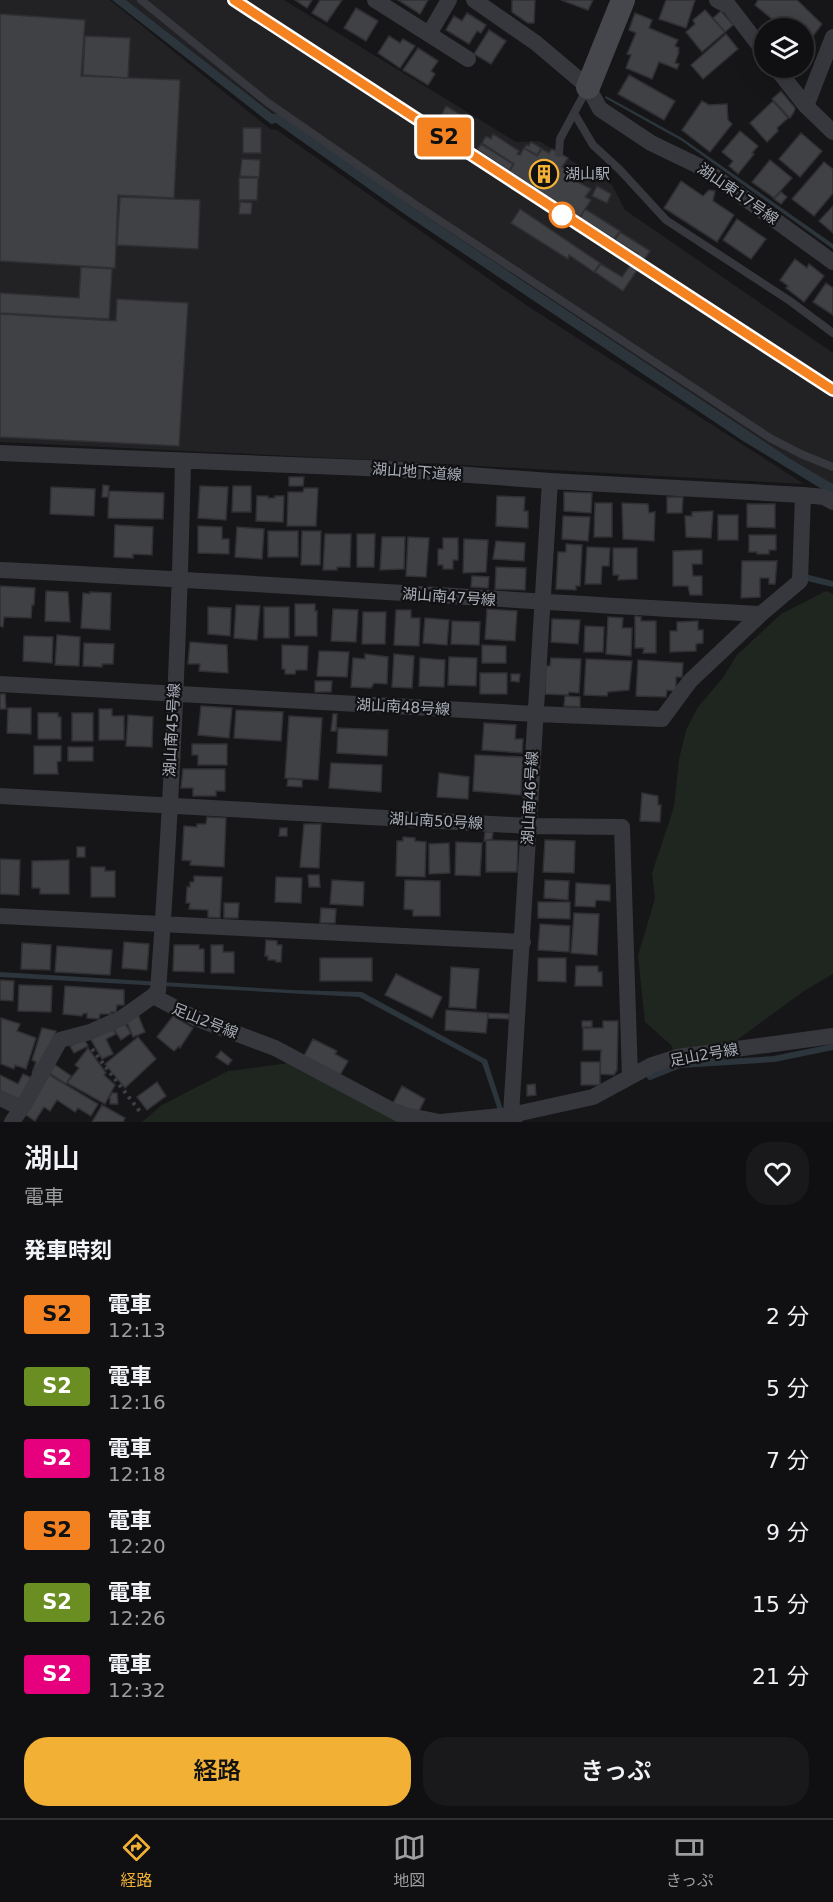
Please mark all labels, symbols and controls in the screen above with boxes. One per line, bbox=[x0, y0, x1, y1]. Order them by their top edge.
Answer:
map controls bbox=[754, 18, 814, 78]
button: layers bbox=[754, 18, 814, 78]
line badge: S2 bbox=[417, 118, 471, 156]
text: S2 bbox=[429, 125, 459, 149]
building icon: 湖山駅 bbox=[528, 158, 560, 190]
street label: 湖山東17号線 bbox=[694, 160, 782, 228]
place label: 湖山駅 bbox=[565, 165, 610, 183]
unlabelled marker bbox=[549, 202, 575, 228]
street label: 湖山地下道線 bbox=[371, 460, 463, 484]
street label: 湖山南47号線 bbox=[401, 585, 497, 609]
street label: 湖山南45号線 bbox=[161, 683, 183, 777]
street label: 湖山南48号線 bbox=[356, 696, 450, 718]
street label: 湖山南46号線 bbox=[519, 751, 541, 845]
street label: 湖山南50号線 bbox=[389, 810, 483, 832]
street label: 足山2号線 bbox=[169, 1000, 241, 1042]
street label: 足山2号線 bbox=[668, 1040, 740, 1070]
text: 湖山 bbox=[24, 1142, 80, 1175]
button: heart bbox=[746, 1142, 809, 1205]
text: 電車 bbox=[24, 1185, 64, 1209]
text: 発車時刻 bbox=[24, 1238, 112, 1263]
text: 電車 bbox=[108, 1292, 152, 1317]
text: S2 bbox=[42, 1302, 72, 1326]
text: 2 分 bbox=[766, 1304, 809, 1329]
text: 12:13 bbox=[108, 1318, 166, 1342]
text: 電車 bbox=[108, 1364, 152, 1389]
text: S2 bbox=[42, 1374, 72, 1398]
text: 5 分 bbox=[766, 1376, 809, 1401]
text: 12:16 bbox=[108, 1390, 166, 1414]
text: 電車 bbox=[108, 1436, 152, 1461]
text: S2 bbox=[42, 1446, 72, 1470]
text: 7 分 bbox=[766, 1448, 809, 1473]
text: 12:18 bbox=[108, 1462, 166, 1486]
text: 電車 bbox=[108, 1508, 152, 1533]
text: S2 bbox=[42, 1518, 72, 1542]
text: 9 分 bbox=[766, 1520, 809, 1545]
text: 12:20 bbox=[108, 1534, 166, 1558]
text: 電車 bbox=[108, 1580, 152, 1605]
text: S2 bbox=[42, 1590, 72, 1614]
text: 15 分 bbox=[752, 1592, 809, 1617]
text: 12:26 bbox=[108, 1606, 166, 1630]
text: 電車 bbox=[108, 1652, 152, 1677]
text: S2 bbox=[42, 1662, 72, 1686]
text: 21 分 bbox=[752, 1664, 809, 1689]
text: 12:32 bbox=[108, 1678, 166, 1702]
button: 経路 bbox=[24, 1737, 411, 1806]
button: きっぷ bbox=[423, 1737, 809, 1806]
tab: 経路 bbox=[120, 1831, 153, 1891]
tab: 地図 bbox=[393, 1831, 426, 1891]
tab: きっぷ bbox=[666, 1831, 713, 1891]

